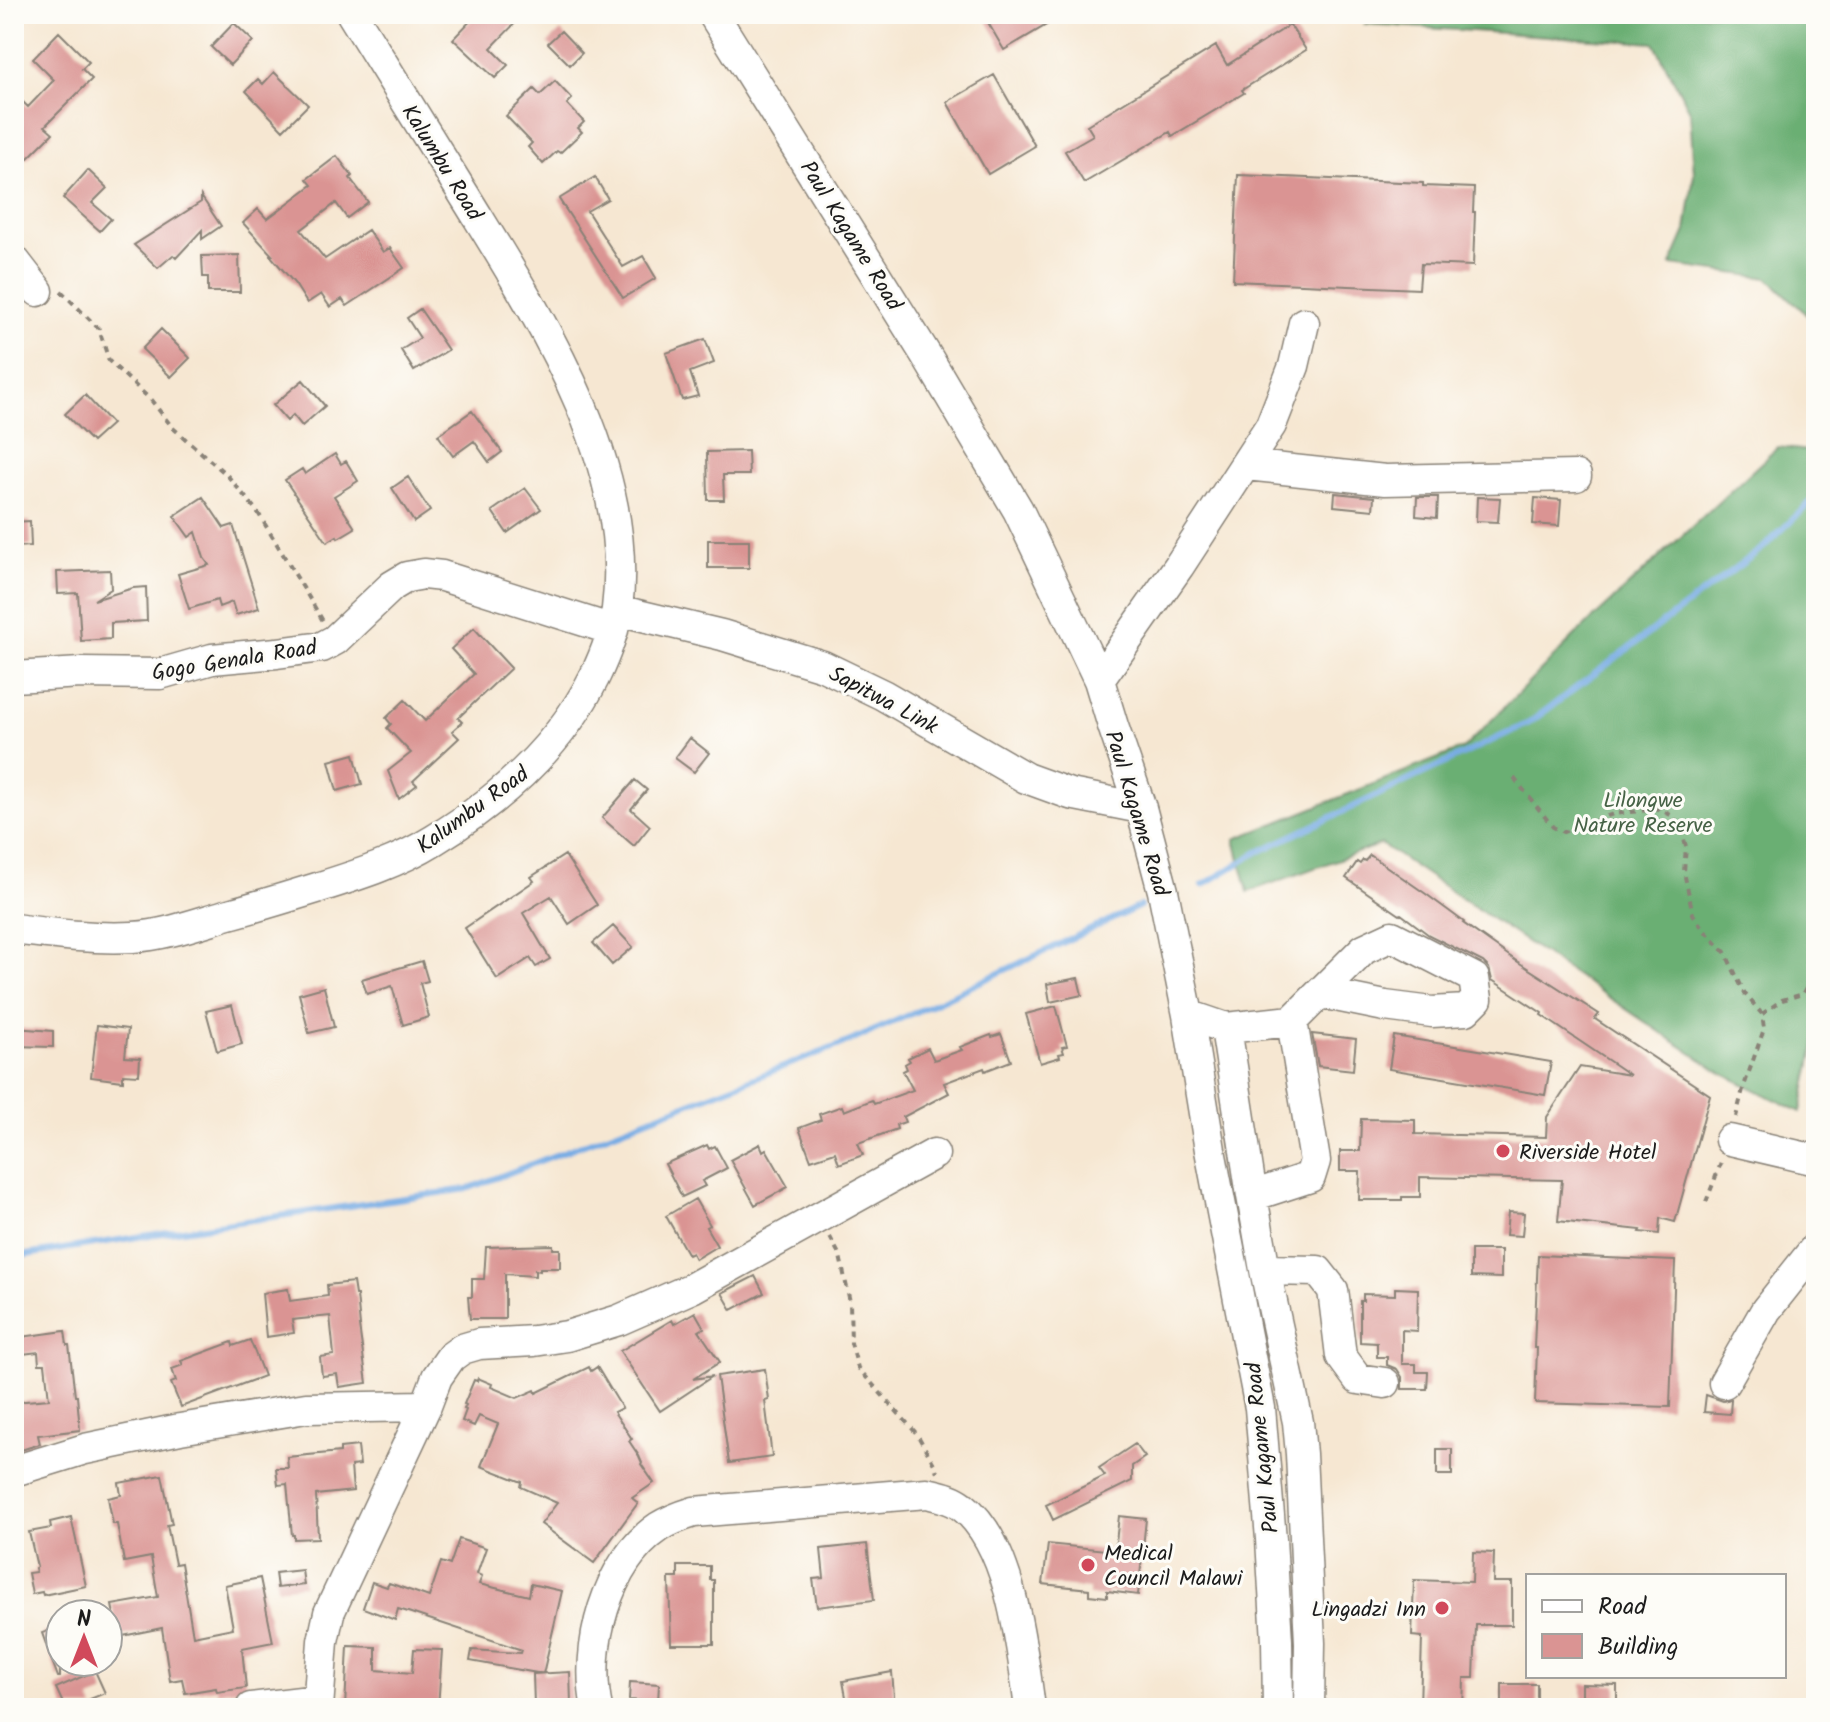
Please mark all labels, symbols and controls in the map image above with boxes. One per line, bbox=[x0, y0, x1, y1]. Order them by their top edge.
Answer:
street label: Kalumbu Road bbox=[391, 98, 491, 229]
street label: Paul Kagame Road bbox=[790, 154, 911, 319]
street label: Gogo Genala Road bbox=[149, 631, 320, 692]
street label: Sapitwa Link bbox=[822, 658, 944, 745]
street label: Paul Kagame Road bbox=[1094, 727, 1178, 902]
street label: Kalumbu Road bbox=[410, 758, 538, 864]
park label: Lilongwe Nature Reserve bbox=[1574, 784, 1712, 844]
place label: Riverside Hotel bbox=[1519, 1136, 1657, 1171]
marker: Riverside Hotel bbox=[1494, 1142, 1512, 1160]
street label: Paul Kagame Road bbox=[1237, 1360, 1290, 1535]
place label: Medical Council Malawi bbox=[1104, 1537, 1243, 1597]
marker: Medical Council Malawi bbox=[1079, 1556, 1097, 1574]
legend bbox=[1526, 1574, 1786, 1678]
text: Road bbox=[1598, 1588, 1647, 1627]
place label: Lingadzi Inn bbox=[1311, 1593, 1426, 1628]
north arrow bbox=[44, 1598, 124, 1678]
marker: Lingadzi Inn bbox=[1433, 1599, 1451, 1617]
text: N bbox=[77, 1603, 91, 1638]
text: Building bbox=[1598, 1628, 1678, 1667]

